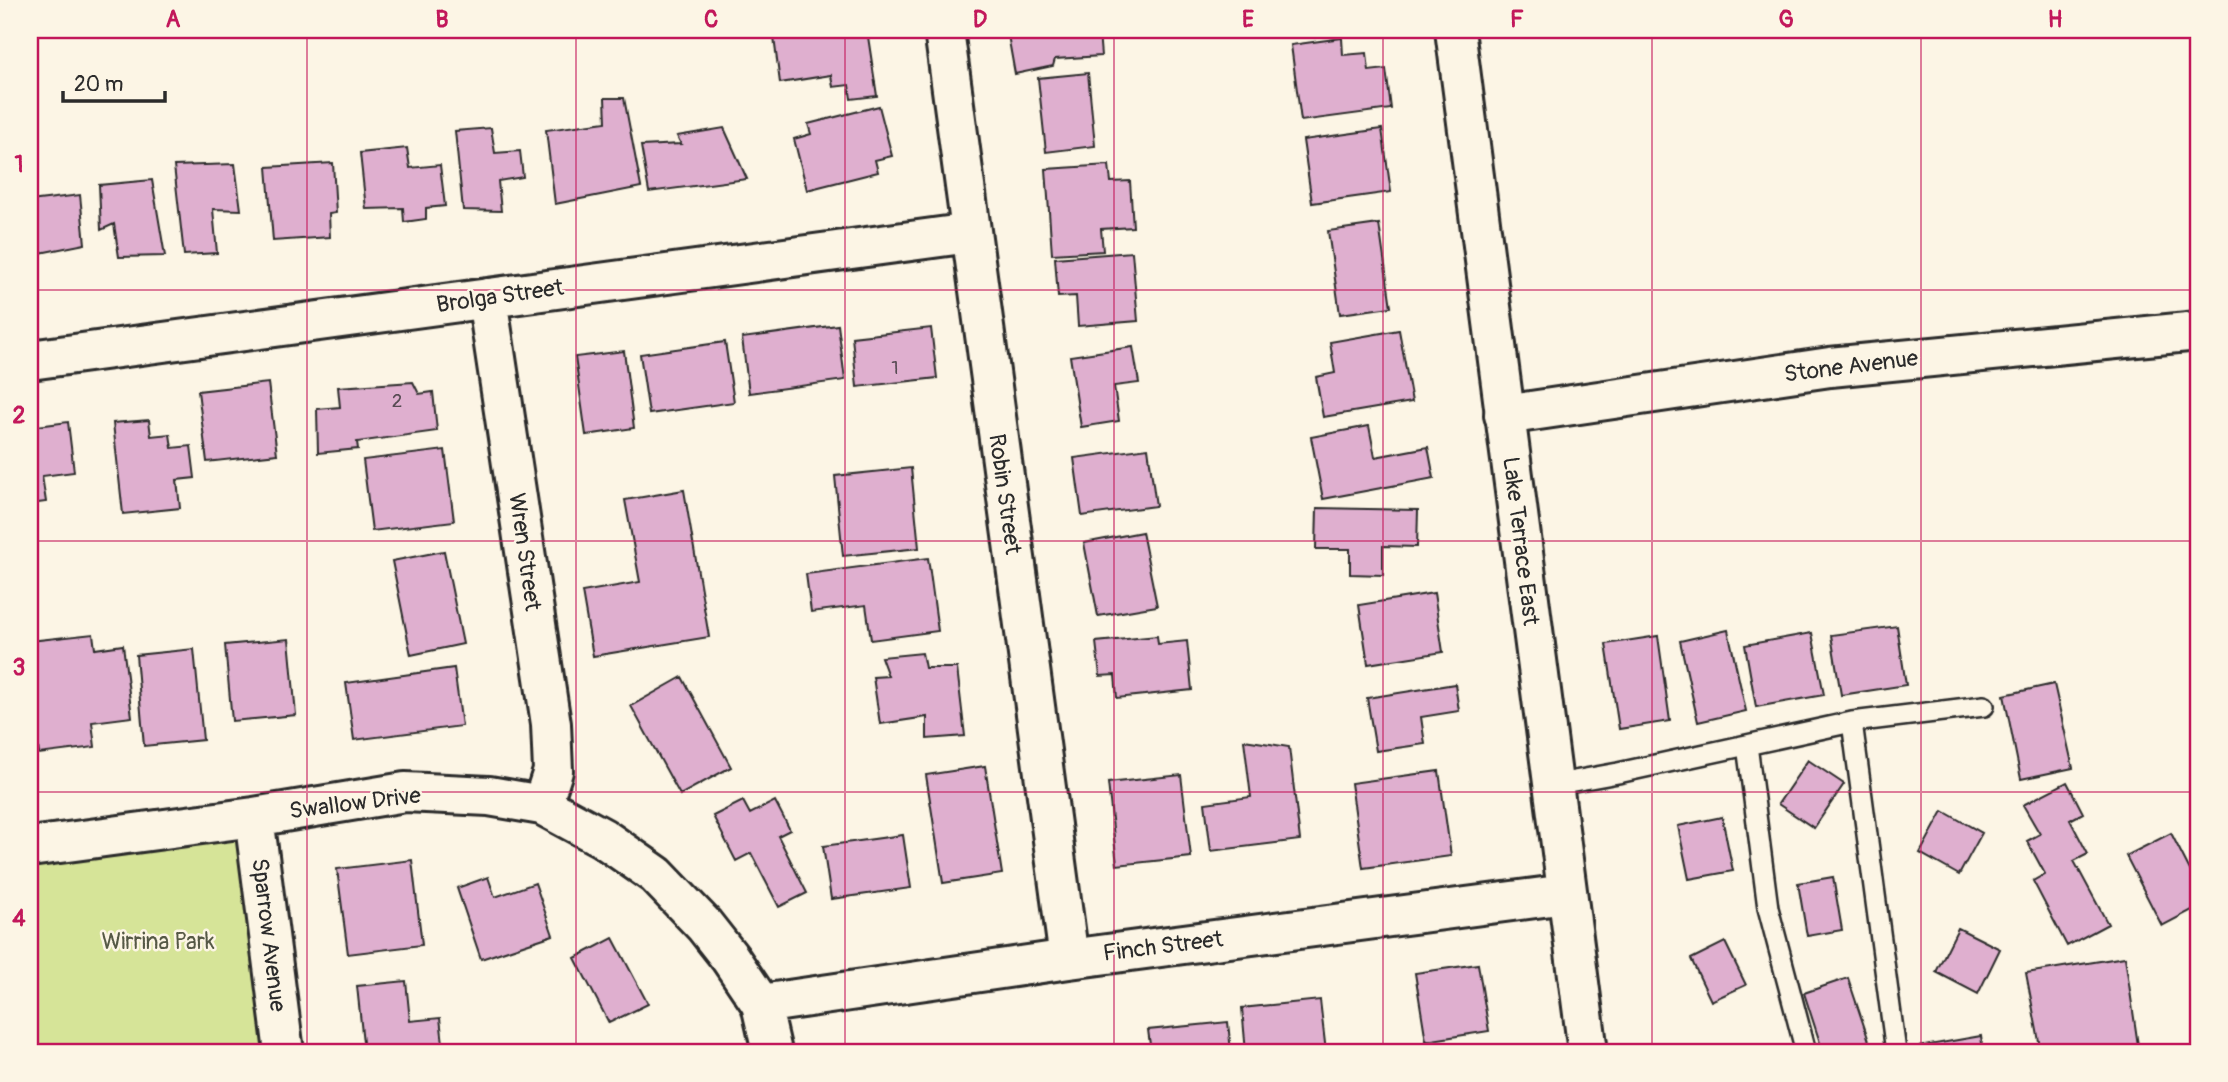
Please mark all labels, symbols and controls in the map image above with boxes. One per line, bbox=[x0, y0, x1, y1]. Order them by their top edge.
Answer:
text: A bbox=[166, 5, 181, 34]
text: B bbox=[435, 5, 449, 34]
text: C bbox=[704, 5, 718, 34]
text: D bbox=[973, 5, 987, 34]
text: E bbox=[1242, 5, 1254, 34]
text: F bbox=[1510, 5, 1524, 34]
text: G bbox=[1778, 5, 1794, 34]
text: H bbox=[2048, 5, 2062, 34]
scale bar bbox=[63, 60, 164, 104]
text: 20 m bbox=[74, 71, 123, 98]
text: 1 bbox=[15, 150, 24, 179]
street label: Brolga Street bbox=[434, 273, 566, 319]
street label: Stone Avenue bbox=[1782, 343, 1920, 389]
house number: 1 bbox=[891, 356, 899, 380]
house number: 2 bbox=[392, 389, 402, 413]
text: 2 bbox=[13, 401, 26, 430]
street label: Robin Street bbox=[982, 432, 1028, 557]
street label: Lake Terrace East bbox=[1496, 455, 1546, 628]
street label: Wren Street bbox=[502, 491, 548, 613]
text: 3 bbox=[13, 653, 25, 682]
street label: Swallow Drive bbox=[288, 780, 423, 825]
street label: Sparrow Avenue bbox=[245, 857, 293, 1014]
text: 4 bbox=[12, 904, 26, 933]
street label: Finch Street bbox=[1101, 924, 1225, 968]
park label: Wirrina Park bbox=[102, 927, 215, 956]

